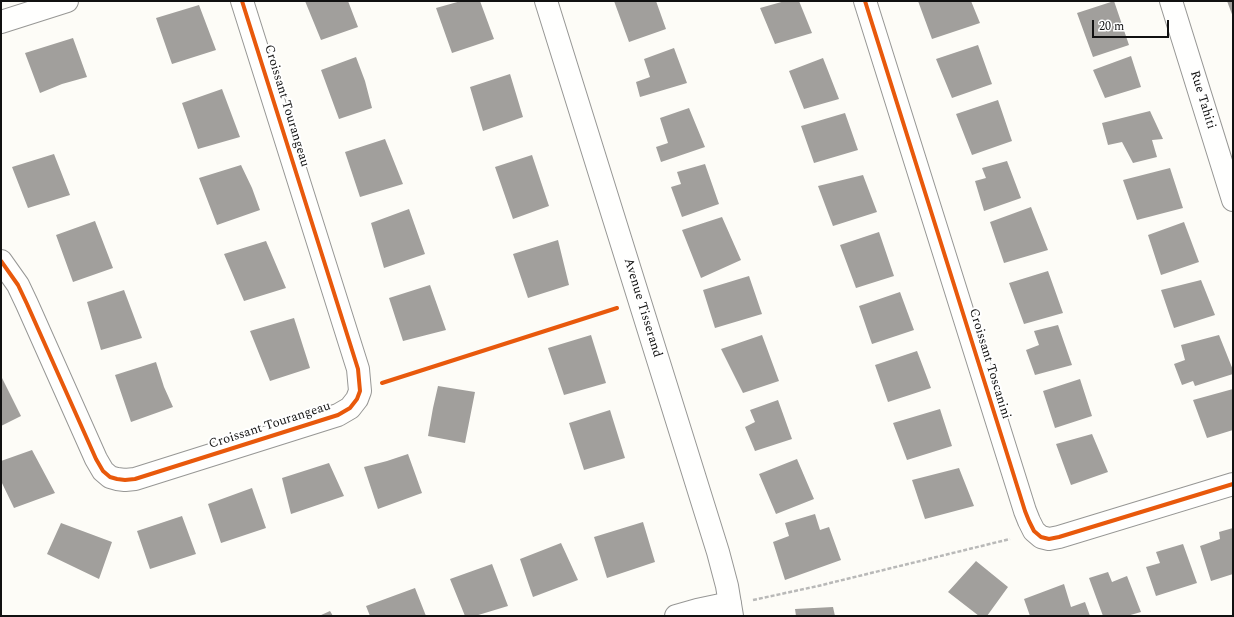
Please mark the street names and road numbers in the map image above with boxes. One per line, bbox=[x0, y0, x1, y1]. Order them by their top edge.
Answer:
street label: Croissant Tourangeau bbox=[260, 43, 312, 169]
street label: Rue Tahiti bbox=[1186, 69, 1218, 131]
street label: Avenue Tisserand bbox=[620, 257, 664, 359]
street label: Croissant Toscanini bbox=[965, 307, 1013, 421]
street label: Croissant Tourangeau bbox=[207, 399, 333, 453]

